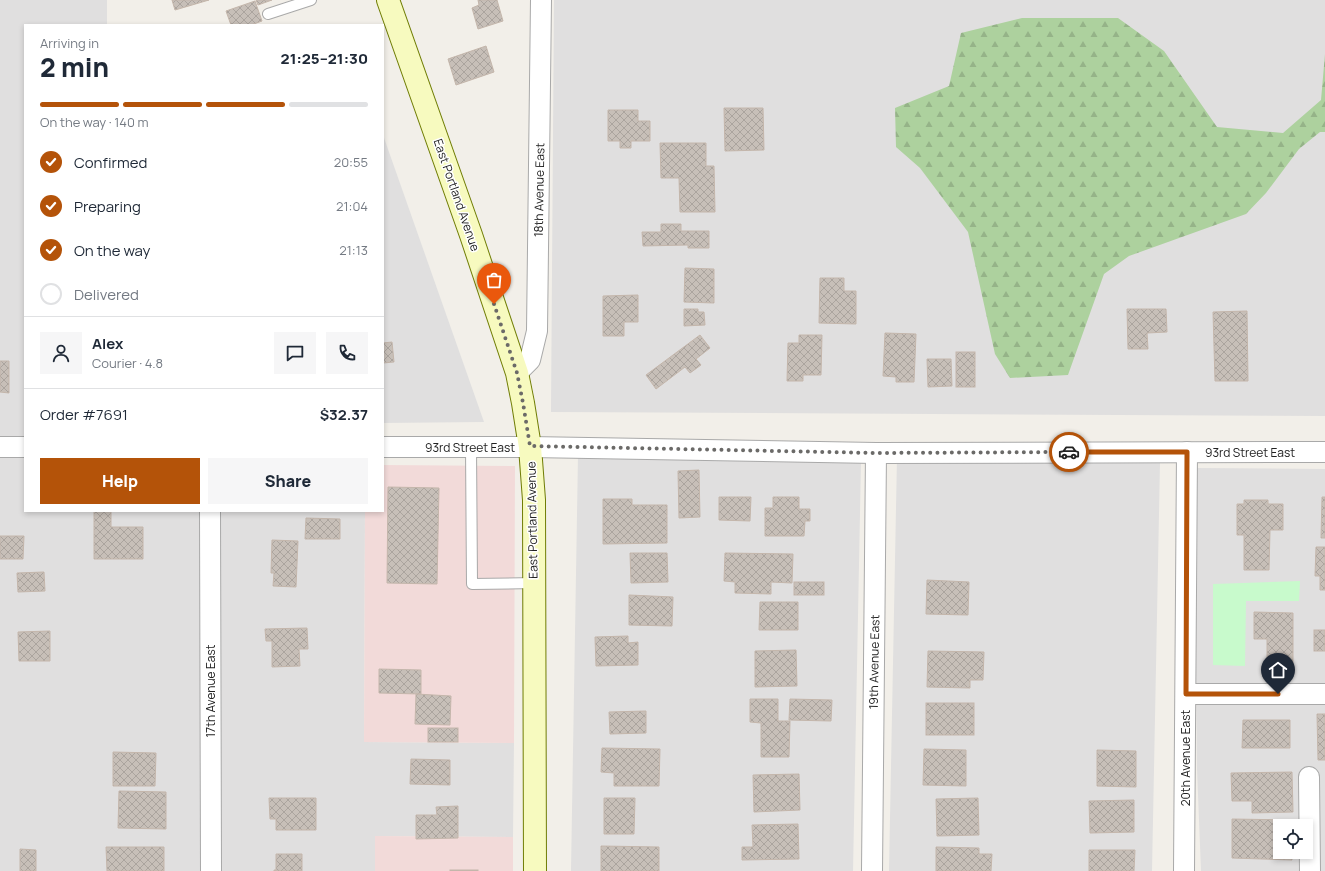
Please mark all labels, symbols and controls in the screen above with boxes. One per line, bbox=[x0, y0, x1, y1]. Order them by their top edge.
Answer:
text: Arriving in bbox=[40, 34, 99, 52]
text: 21:25–21:30 bbox=[281, 48, 368, 69]
text: 2 min bbox=[40, 49, 109, 85]
text: On the way · 140 m bbox=[40, 113, 149, 131]
street label: East Portland Avenue bbox=[430, 137, 484, 253]
street label: 18th Avenue East bbox=[530, 143, 548, 237]
icon: check bbox=[40, 151, 62, 173]
text: Confirmed bbox=[74, 152, 147, 173]
text: 20:55 bbox=[334, 153, 368, 171]
icon: check bbox=[40, 195, 62, 217]
text: Preparing bbox=[74, 196, 141, 217]
text: 21:04 bbox=[336, 197, 368, 215]
icon: check bbox=[40, 239, 62, 261]
text: On the way bbox=[74, 240, 150, 261]
text: 21:13 bbox=[339, 241, 368, 259]
pin bbox=[477, 263, 511, 304]
icon: bag bbox=[483, 269, 505, 291]
text: Delivered bbox=[74, 284, 139, 305]
button: person bbox=[40, 332, 82, 374]
button: chat bbox=[274, 332, 316, 374]
button: phone bbox=[326, 332, 368, 374]
text: Alex bbox=[92, 333, 123, 354]
text: Courier · 4.8 bbox=[92, 354, 163, 372]
text: Order #7691 bbox=[40, 404, 128, 425]
text: $32.37 bbox=[320, 404, 368, 425]
courier bbox=[1049, 432, 1089, 472]
street label: 93rd Street East bbox=[425, 439, 515, 456]
icon: car bbox=[1058, 441, 1080, 463]
street label: 93rd Street East bbox=[1205, 444, 1295, 461]
button: Help bbox=[40, 458, 200, 504]
button: Share bbox=[208, 458, 368, 504]
street label: East Portland Avenue bbox=[522, 461, 542, 579]
street label: 19th Avenue East bbox=[865, 614, 883, 709]
street label: 17th Avenue East bbox=[202, 644, 219, 738]
pin bbox=[1261, 653, 1295, 694]
icon: home bbox=[1267, 659, 1289, 681]
street label: 20th Avenue East bbox=[1177, 710, 1194, 806]
map controls bbox=[1273, 819, 1313, 859]
button: locate bbox=[1273, 819, 1313, 859]

